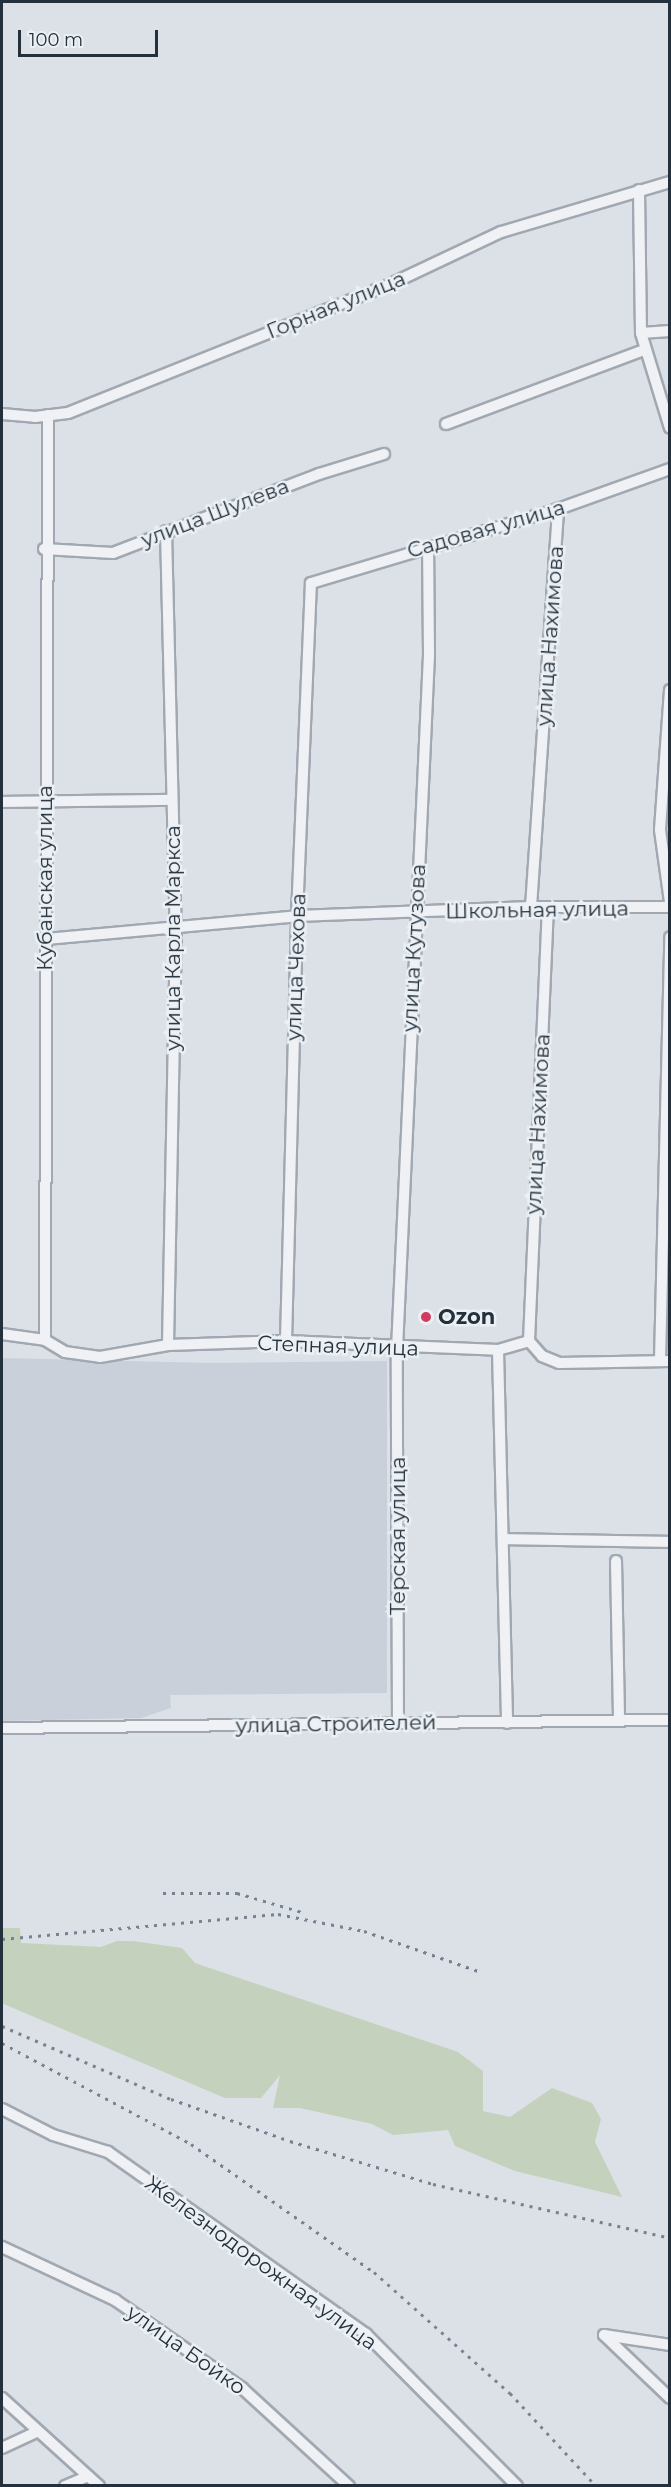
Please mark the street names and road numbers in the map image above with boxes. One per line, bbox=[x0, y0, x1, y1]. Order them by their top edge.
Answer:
street label: Горная улица bbox=[263, 266, 409, 344]
street label: улица Шулева bbox=[137, 473, 293, 553]
street label: Садовая улица bbox=[404, 494, 568, 564]
street label: улица Нахимова bbox=[531, 545, 569, 727]
street label: Кубанская улица bbox=[32, 785, 58, 971]
street label: улица Карла Маркса bbox=[160, 825, 186, 1051]
street label: улица Кутузова bbox=[397, 863, 431, 1033]
street label: улица Чехова bbox=[281, 893, 311, 1041]
street label: Школьная улица bbox=[445, 896, 629, 924]
street label: улица Нахимова bbox=[521, 1033, 555, 1215]
street label: Степная улица bbox=[257, 1331, 419, 1361]
street label: Терская улица bbox=[385, 1457, 411, 1615]
street label: улица Строителей bbox=[235, 1710, 437, 1738]
street label: Железнодорожная улица bbox=[140, 2170, 382, 2356]
street label: улица Бойко bbox=[122, 2300, 250, 2400]

